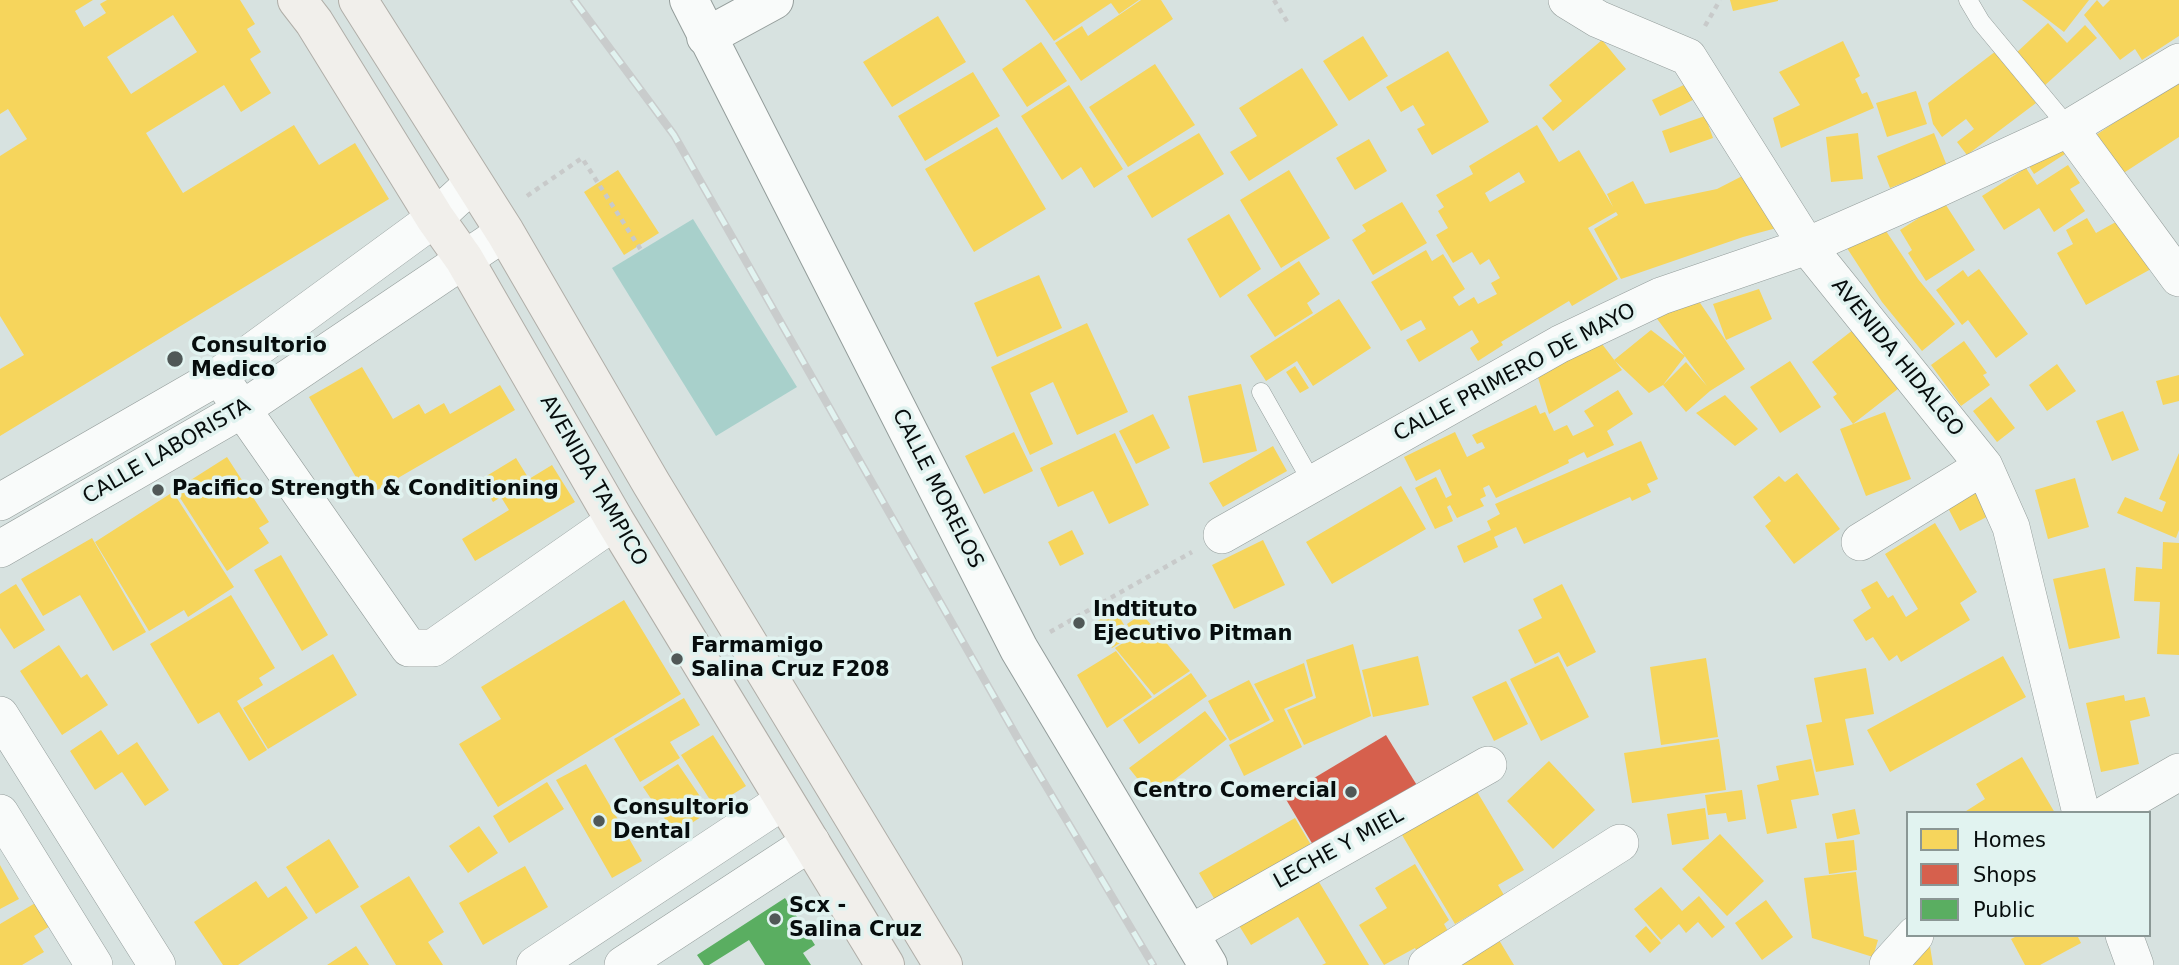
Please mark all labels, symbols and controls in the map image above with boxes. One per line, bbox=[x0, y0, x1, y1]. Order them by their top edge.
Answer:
street label: AVENIDA HIDALGO bbox=[1826, 274, 1968, 442]
street label: CALLE PRIMERO DE MAYO bbox=[1390, 298, 1640, 448]
place label: Consultorio Medico bbox=[191, 334, 327, 384]
marker: Consultorio Medico bbox=[165, 349, 185, 369]
street label: AVENIDA TAMPICO bbox=[534, 391, 652, 571]
street label: CALLE LABORISTA bbox=[79, 394, 255, 510]
street label: CALLE MORELOS bbox=[886, 405, 988, 573]
place label: Pacifico Strength & Conditioning bbox=[172, 477, 559, 503]
marker: Pacifico Strength & Conditioning bbox=[150, 482, 166, 498]
place label: Indtituto Ejecutivo Pitman bbox=[1093, 598, 1292, 648]
marker: Indtituto Ejecutivo Pitman bbox=[1071, 615, 1087, 631]
place label: Farmamigo Salina Cruz F208 bbox=[691, 634, 890, 684]
marker: Farmamigo Salina Cruz F208 bbox=[669, 651, 685, 667]
place label: Centro Comercial bbox=[1133, 779, 1337, 805]
marker: Centro Comercial bbox=[1343, 784, 1359, 800]
place label: Consultorio Dental bbox=[613, 796, 749, 846]
street label: LECHE Y MIEL bbox=[1270, 803, 1408, 895]
legend bbox=[1906, 811, 2151, 937]
marker: Consultorio Dental bbox=[591, 813, 607, 829]
text: Homes bbox=[1973, 828, 2046, 852]
text: Shops bbox=[1973, 863, 2037, 887]
place label: Scx - Salina Cruz bbox=[789, 894, 922, 944]
text: Public bbox=[1973, 898, 2035, 922]
marker: Scx - Salina Cruz bbox=[767, 911, 783, 927]

